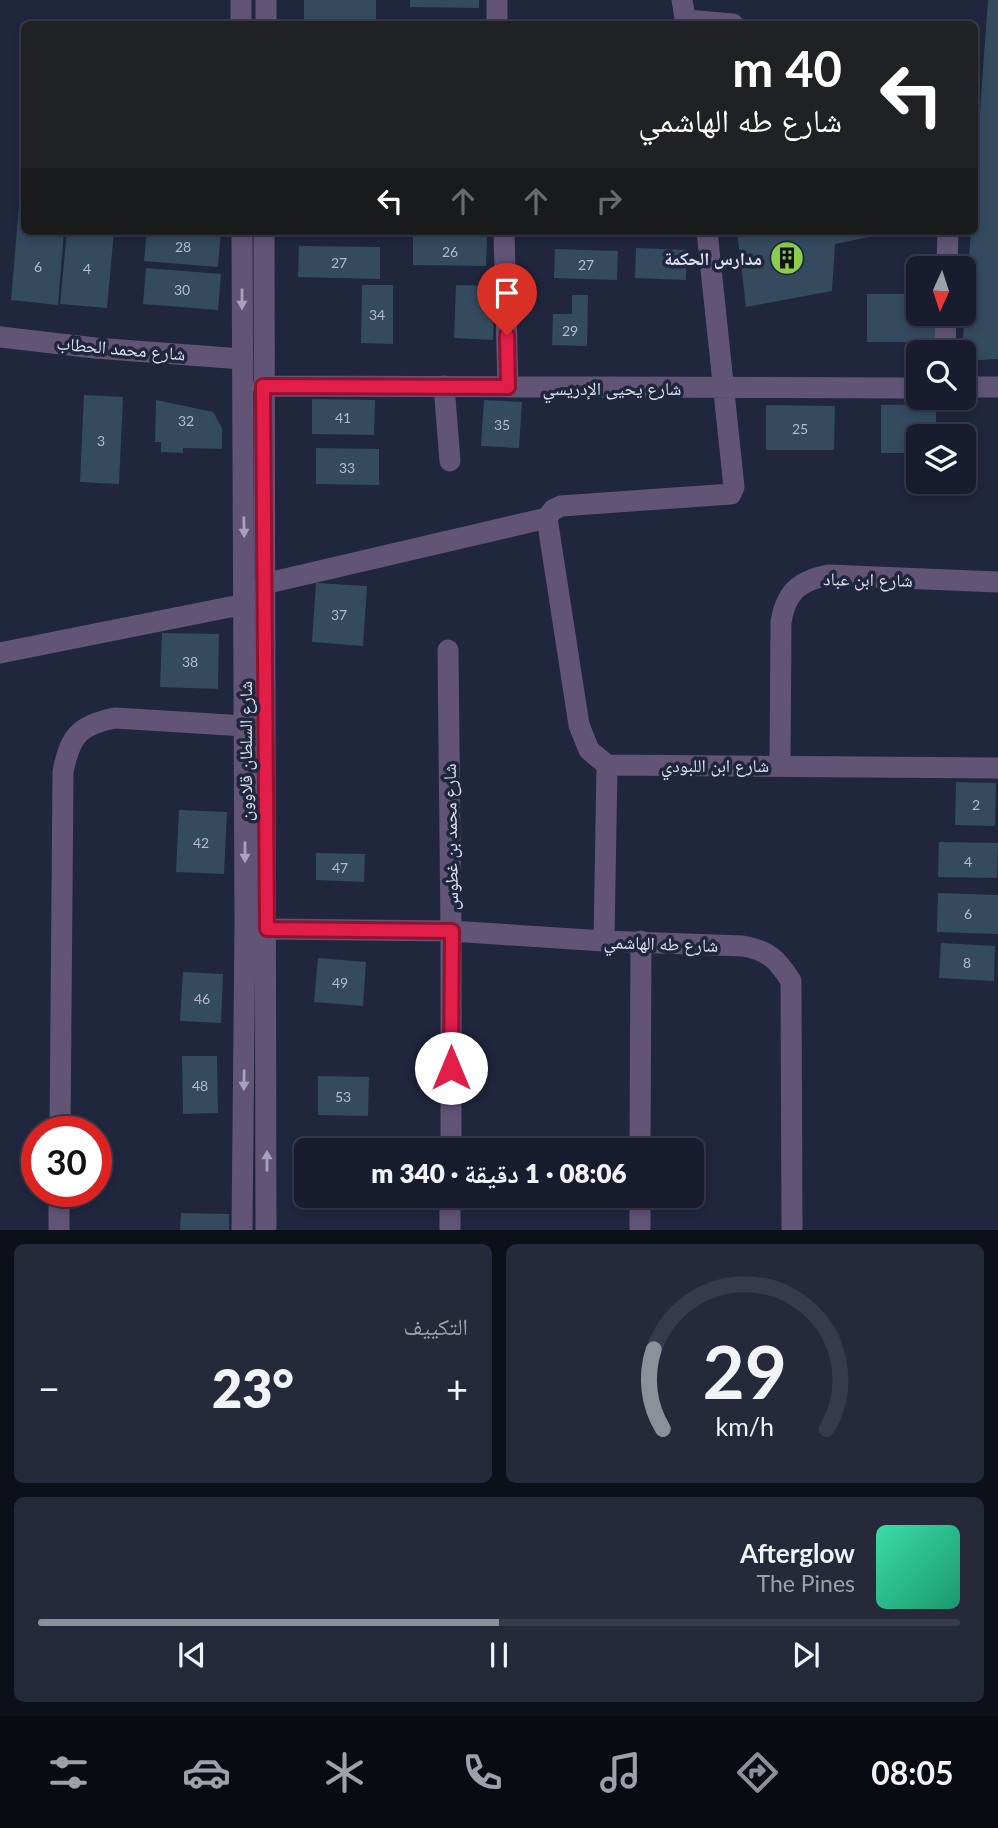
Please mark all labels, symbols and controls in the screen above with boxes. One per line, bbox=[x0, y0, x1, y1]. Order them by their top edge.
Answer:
text: 40 m bbox=[732, 39, 842, 97]
icon: left bbox=[866, 49, 957, 140]
text: شارع طه الهاشمي bbox=[638, 100, 842, 139]
icon: left bbox=[371, 182, 409, 220]
icon: ahead bbox=[444, 182, 482, 220]
icon: ahead bbox=[517, 182, 555, 220]
icon: right bbox=[590, 182, 628, 220]
house number: 28 bbox=[175, 238, 191, 255]
building icon: مدارس الحكمة bbox=[768, 239, 806, 277]
house number: 26 bbox=[442, 243, 458, 260]
place label: مدارس الحكمة bbox=[664, 247, 762, 270]
house number: 27 bbox=[331, 254, 347, 271]
house number: 27 bbox=[578, 256, 594, 273]
north arrow bbox=[906, 256, 976, 326]
map controls bbox=[906, 256, 976, 494]
house number: 6 bbox=[34, 258, 42, 275]
house number: 4 bbox=[83, 260, 91, 277]
pin bbox=[477, 263, 537, 335]
icon: arrive bbox=[488, 274, 526, 312]
house number: 30 bbox=[174, 281, 190, 298]
one-way arrow bbox=[236, 288, 248, 310]
house number: 34 bbox=[369, 306, 385, 323]
house number: 29 bbox=[562, 322, 578, 339]
street label: شارع محمد الحطاب bbox=[55, 331, 186, 366]
button: search bbox=[906, 340, 976, 410]
street label: شارع يحيى الإدريسي bbox=[543, 377, 681, 404]
house number: 41 bbox=[335, 409, 351, 426]
house number: 32 bbox=[178, 412, 194, 429]
house number: 35 bbox=[494, 416, 510, 433]
house number: 25 bbox=[792, 420, 808, 437]
button: layers bbox=[906, 424, 976, 494]
house number: 3 bbox=[97, 432, 105, 449]
house number: 33 bbox=[339, 459, 355, 476]
one-way arrow bbox=[238, 516, 250, 538]
street label: شارع ابن عباد bbox=[823, 567, 913, 592]
house number: 37 bbox=[331, 606, 347, 623]
house number: 38 bbox=[182, 653, 198, 670]
street label: شارع السلطان قلاوون bbox=[234, 681, 257, 821]
street label: شارع ابن اللبودي bbox=[661, 754, 769, 781]
street label: شارع محمد بن غطوس bbox=[438, 763, 463, 911]
house number: 2 bbox=[972, 796, 980, 813]
house number: 42 bbox=[193, 834, 209, 851]
one-way arrow bbox=[239, 841, 251, 863]
house number: 4 bbox=[964, 853, 972, 870]
house number: 47 bbox=[332, 859, 348, 876]
house number: 6 bbox=[964, 905, 972, 922]
street label: شارع طه الهاشمي bbox=[603, 930, 719, 961]
house number: 8 bbox=[963, 954, 971, 971]
house number: 49 bbox=[332, 974, 348, 991]
house number: 46 bbox=[194, 990, 210, 1007]
position arrow bbox=[414, 1031, 488, 1105]
one-way arrow bbox=[238, 1069, 249, 1091]
house number: 48 bbox=[192, 1077, 208, 1094]
house number: 53 bbox=[335, 1088, 351, 1105]
speed limit sign: 30 bbox=[21, 1116, 112, 1207]
one-way arrow bbox=[261, 1150, 273, 1172]
text: 08:06 · 1 دقيقة · 340 m bbox=[371, 1157, 627, 1189]
text: التكييف bbox=[403, 1312, 468, 1340]
text: 29 bbox=[703, 1328, 787, 1416]
text: 23° bbox=[212, 1357, 294, 1419]
text: − bbox=[38, 1365, 60, 1411]
text: + bbox=[446, 1365, 468, 1411]
text: km/h bbox=[716, 1411, 774, 1441]
text: Afterglow bbox=[740, 1537, 855, 1569]
text: The Pines bbox=[757, 1569, 855, 1597]
icon: previous bbox=[173, 1636, 211, 1674]
icon: pause bbox=[480, 1636, 518, 1674]
icon: next bbox=[787, 1636, 825, 1674]
icon: filters bbox=[44, 1748, 93, 1797]
icon: car bbox=[182, 1748, 231, 1797]
icon: climate bbox=[320, 1748, 369, 1797]
icon: phone bbox=[458, 1748, 507, 1797]
icon: music bbox=[596, 1748, 645, 1797]
icon: directions bbox=[733, 1748, 782, 1797]
text: 08:05 bbox=[871, 1753, 954, 1792]

